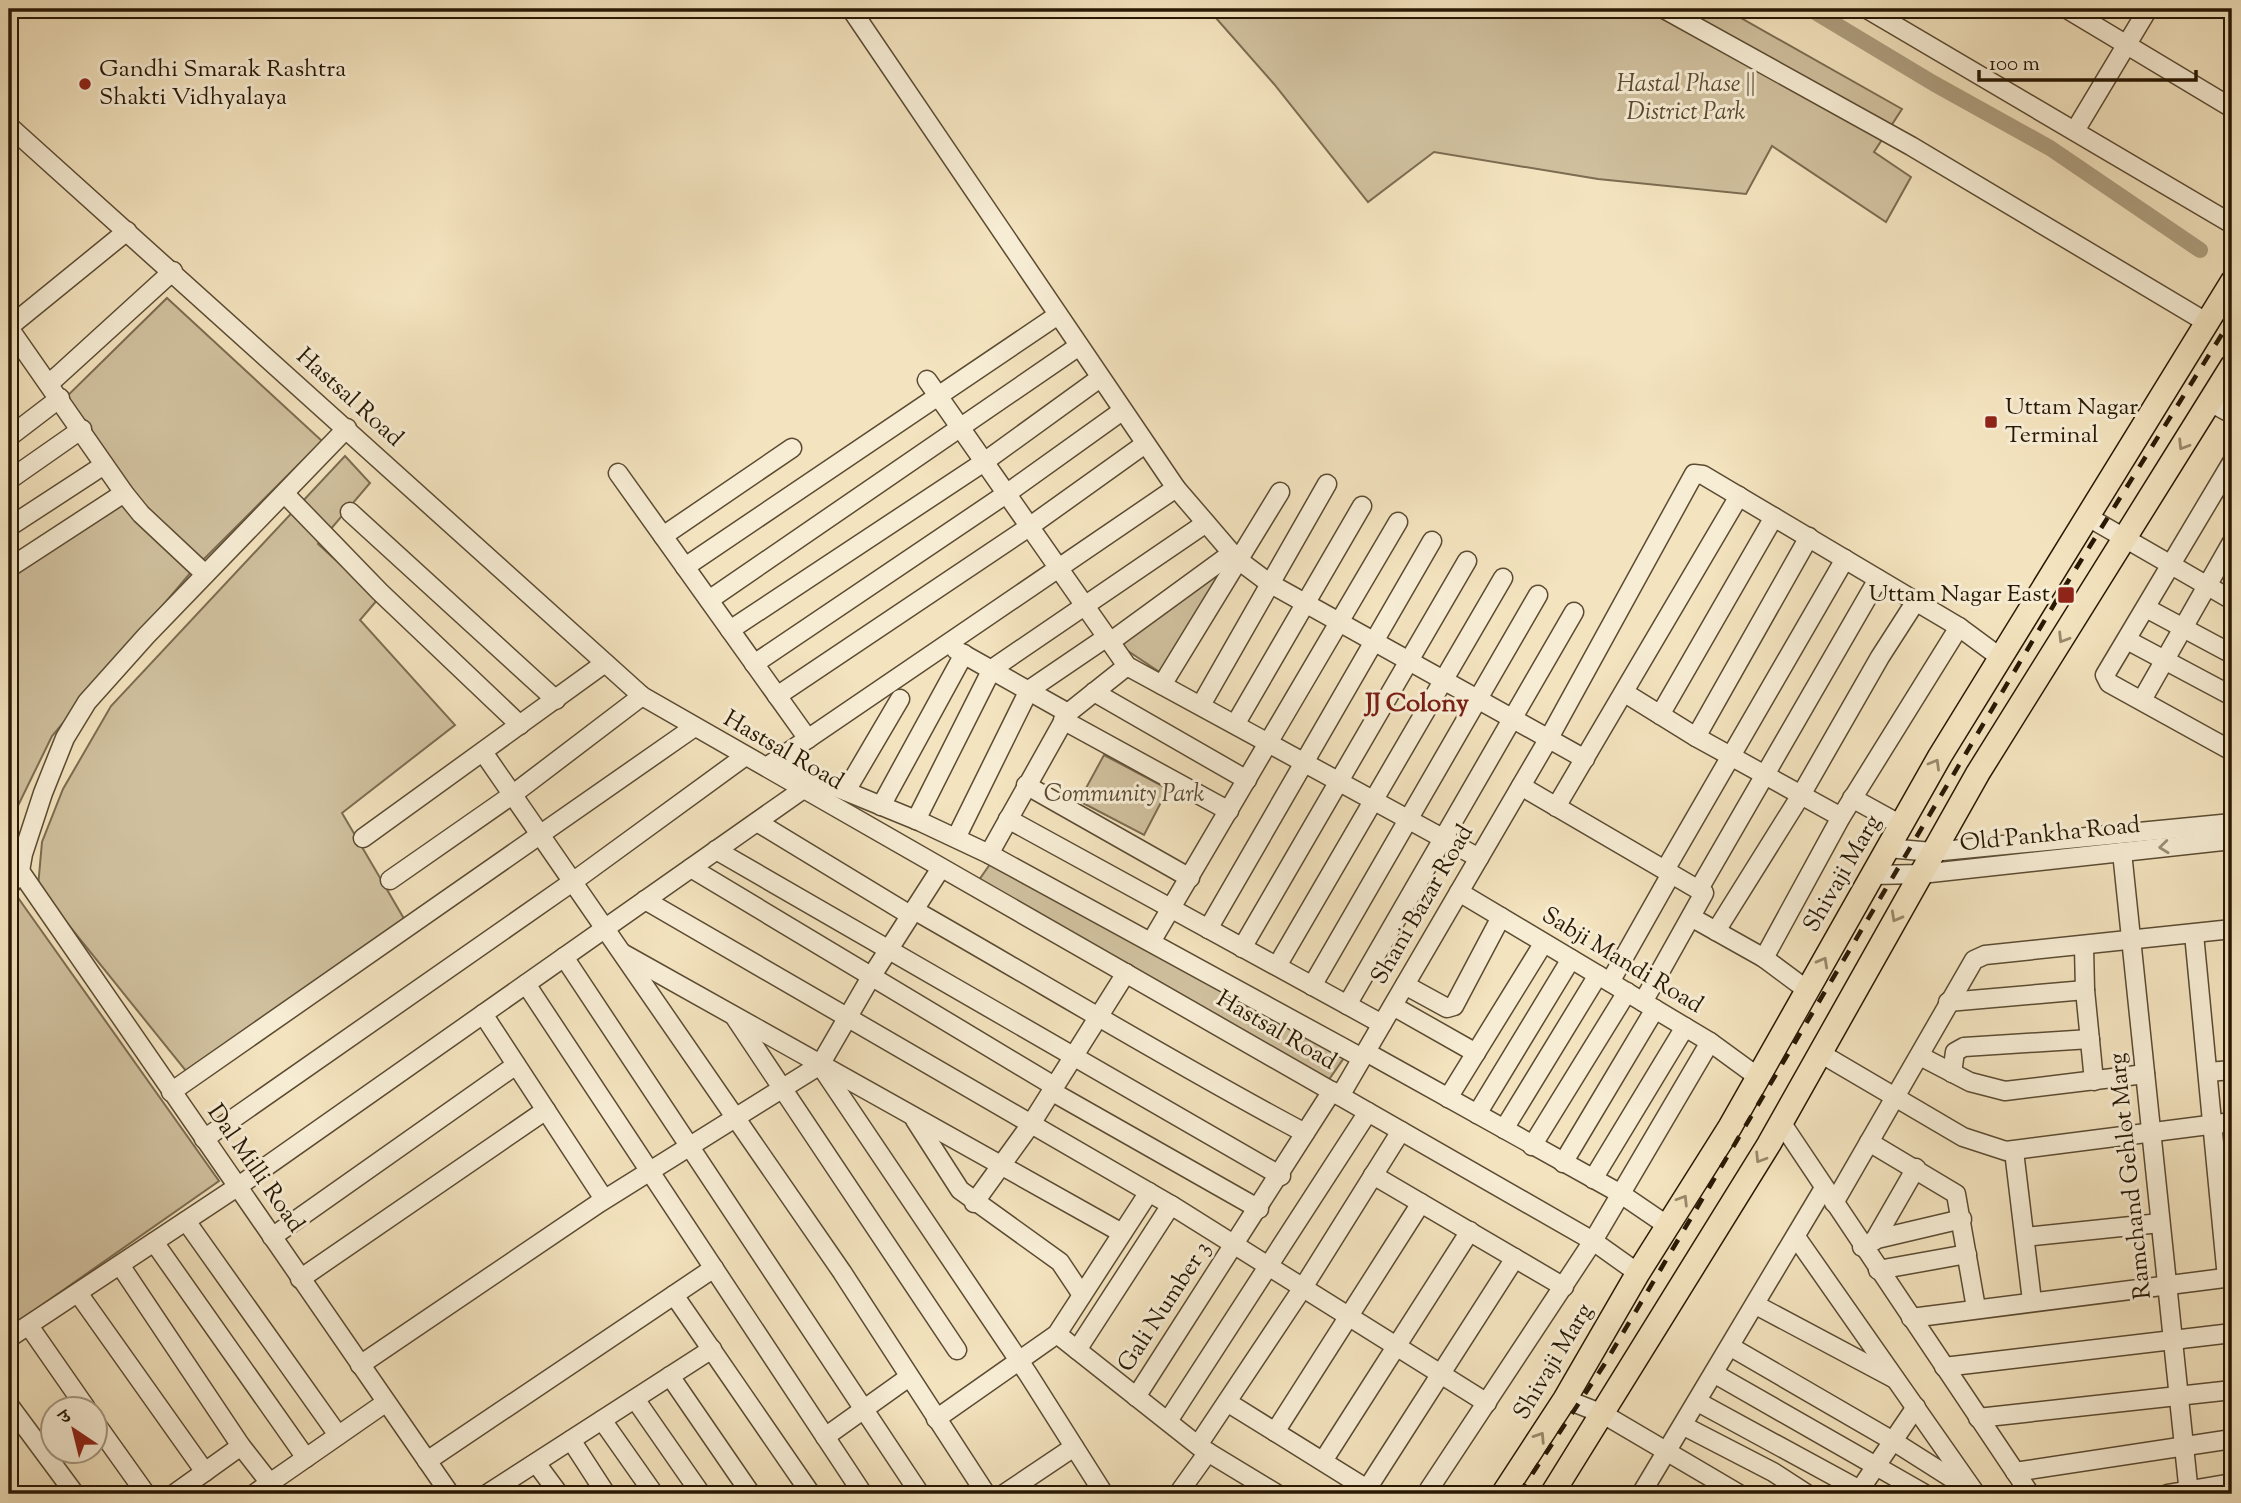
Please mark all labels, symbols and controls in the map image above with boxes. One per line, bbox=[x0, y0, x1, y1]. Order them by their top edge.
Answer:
scale bar bbox=[1979, 38, 2196, 82]
text: 100 m bbox=[1989, 50, 2040, 80]
place label: Gandhi Smarak Rashtra Shakti Vidhyalaya bbox=[99, 53, 346, 115]
park label: Hastal Phase || District Park bbox=[1617, 68, 1755, 130]
marker: Gandhi Smarak Rashtra Shakti Vidhyalaya bbox=[77, 76, 93, 92]
street label: Hastsal Road bbox=[288, 341, 410, 456]
place label: Uttam Nagar Terminal bbox=[2005, 391, 2138, 453]
marker: Uttam Nagar Terminal bbox=[1983, 414, 1999, 430]
one-way arrow bbox=[2179, 437, 2192, 450]
place label: Uttam Nagar East bbox=[1868, 578, 2050, 612]
marker: Uttam Nagar East bbox=[2056, 585, 2076, 605]
one-way arrow bbox=[2058, 630, 2071, 643]
district label: JJ Colony bbox=[1363, 686, 1469, 723]
street label: Hastsal Road bbox=[716, 703, 850, 799]
one-way arrow bbox=[1927, 759, 1940, 771]
park label: Community Park bbox=[1044, 778, 1204, 812]
street label: Shivaji Marg bbox=[1796, 809, 1890, 939]
street label: Old Pankha Road bbox=[1958, 809, 2142, 861]
street label: Shani Bazar Road bbox=[1363, 818, 1483, 991]
one-way arrow bbox=[2159, 840, 2170, 855]
street label: Sabji Mandi Road bbox=[1535, 899, 1710, 1023]
one-way arrow bbox=[1891, 910, 1904, 923]
one-way arrow bbox=[1815, 957, 1828, 969]
street label: Hastsal Road bbox=[1209, 983, 1343, 1079]
street label: Ramchand Gehlot Marg bbox=[2101, 1051, 2161, 1301]
street label: Dal Milli Road bbox=[198, 1098, 312, 1241]
one-way arrow bbox=[1755, 1150, 1768, 1163]
one-way arrow bbox=[1675, 1195, 1688, 1208]
street label: Gali Number 3 bbox=[1110, 1235, 1220, 1379]
street label: Shivaji Marg bbox=[1506, 1297, 1602, 1427]
north arrow bbox=[38, 1394, 108, 1464]
text: उ bbox=[52, 1404, 78, 1433]
one-way arrow bbox=[1532, 1432, 1545, 1445]

